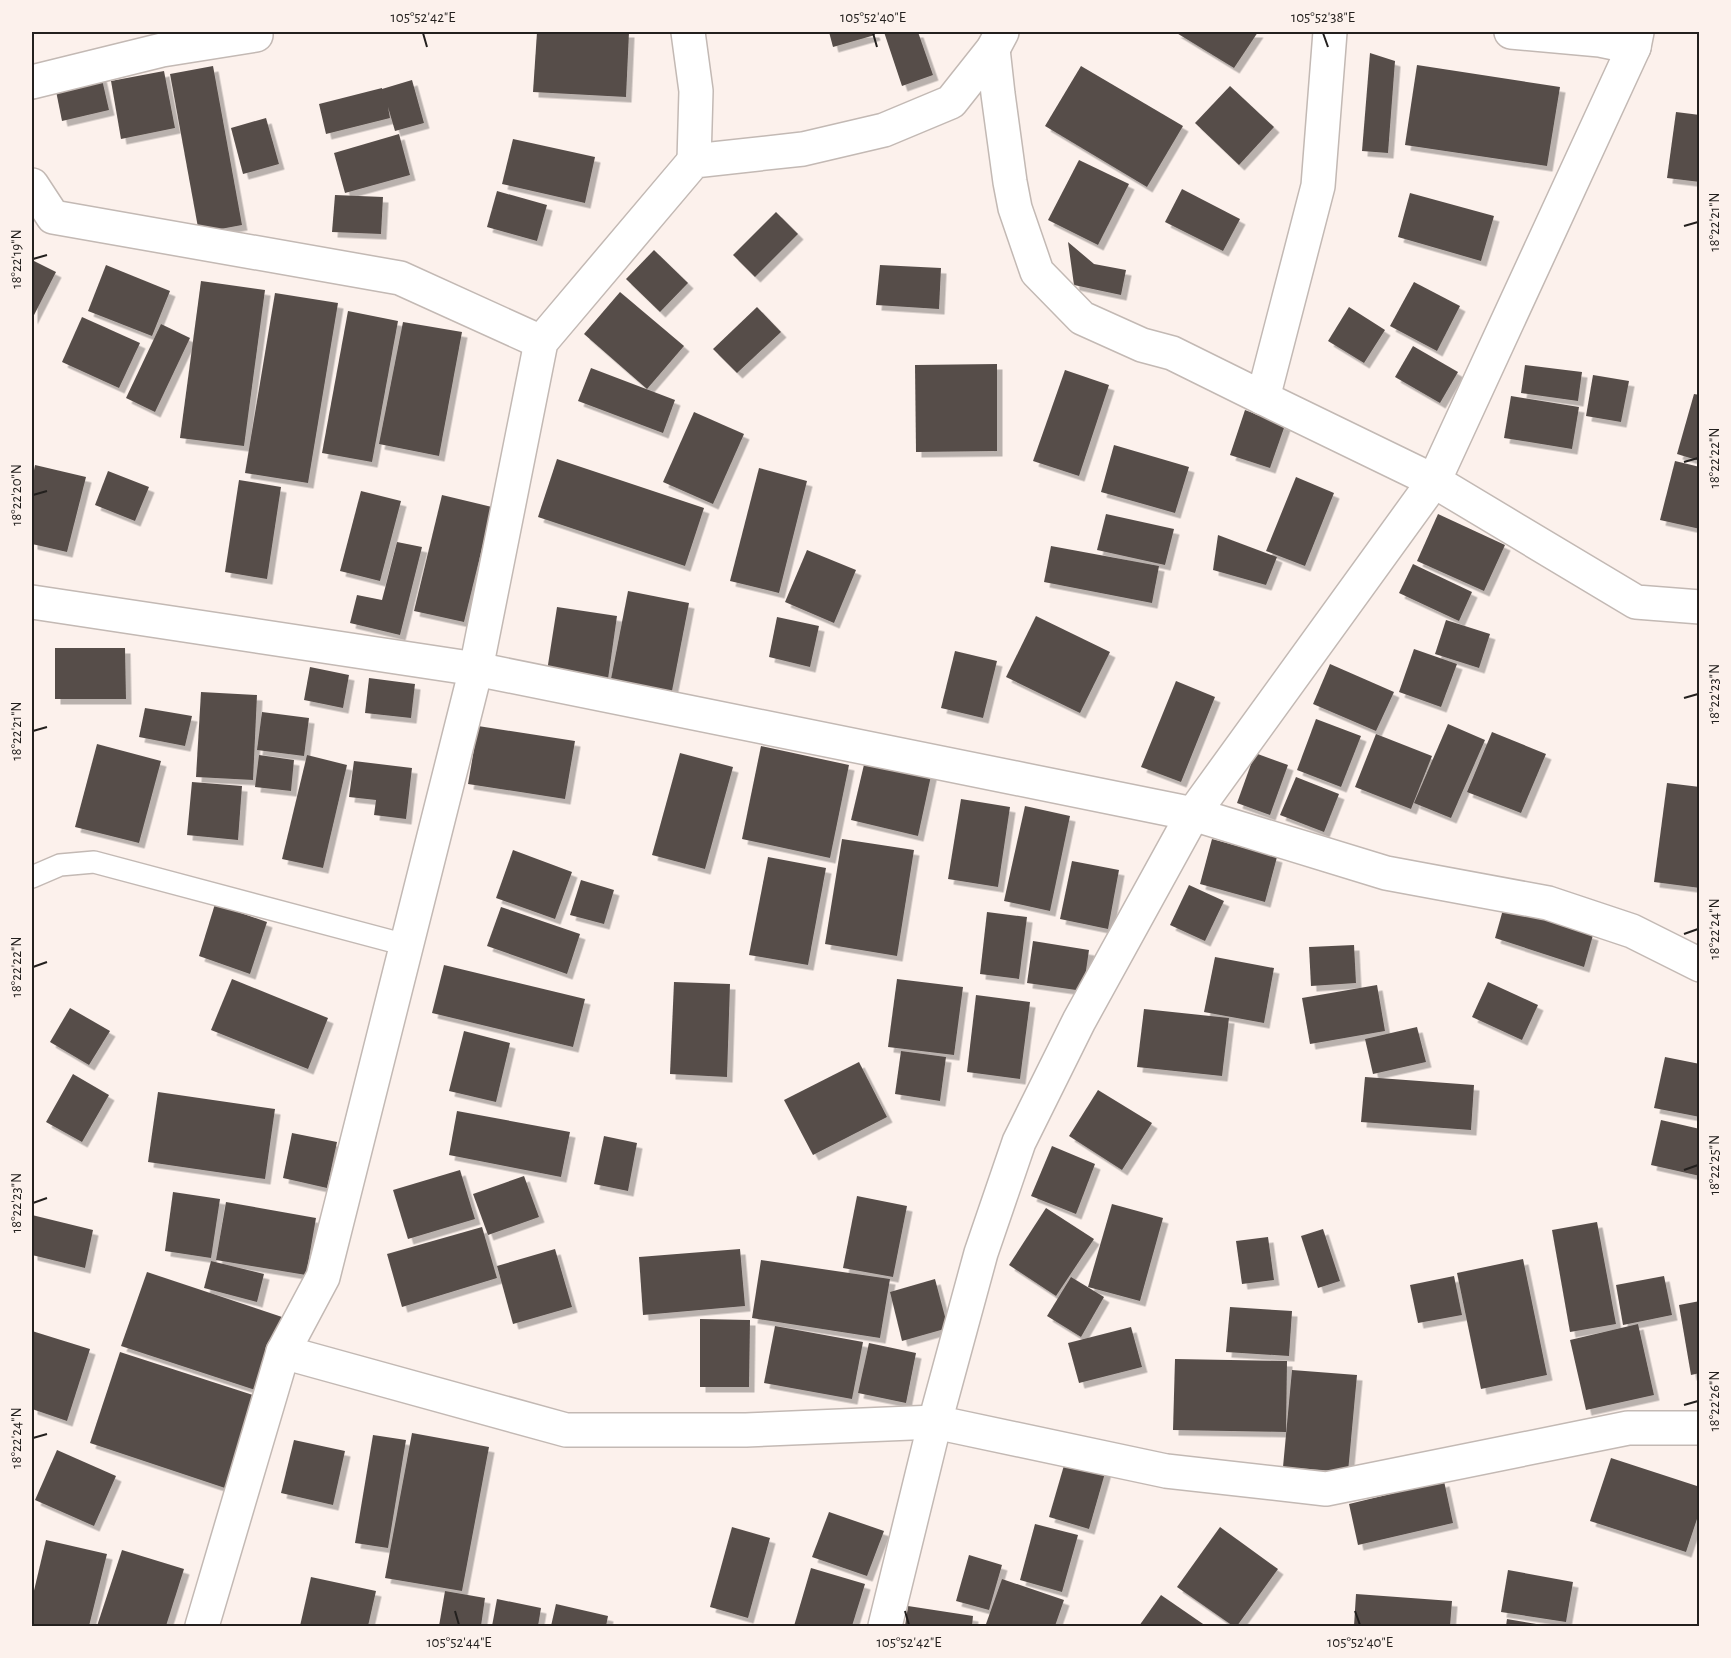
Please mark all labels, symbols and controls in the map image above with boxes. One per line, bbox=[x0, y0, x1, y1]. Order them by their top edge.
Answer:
text: 105°52'42"E bbox=[391, 10, 455, 25]
text: 105°52'40"E bbox=[840, 10, 906, 25]
text: 105°52'38"E bbox=[1291, 10, 1355, 25]
text: 18°22'21"N bbox=[1707, 192, 1722, 252]
text: 18°22'19"N bbox=[9, 229, 24, 289]
text: 18°22'22"N bbox=[1707, 428, 1722, 488]
text: 18°22'20"N bbox=[9, 464, 24, 526]
text: 18°22'23"N bbox=[1707, 664, 1722, 724]
text: 18°22'21"N bbox=[9, 701, 24, 761]
text: 18°22'24"N bbox=[1707, 898, 1722, 960]
text: 18°22'22"N bbox=[9, 937, 24, 997]
text: 18°22'25"N bbox=[1707, 1135, 1722, 1195]
text: 18°22'23"N bbox=[9, 1173, 24, 1233]
text: 18°22'26"N bbox=[1707, 1370, 1722, 1432]
text: 18°22'24"N bbox=[9, 1407, 24, 1469]
text: 105°52'44"E bbox=[426, 1635, 492, 1650]
text: 105°52'42"E bbox=[877, 1635, 941, 1650]
text: 105°52'40"E bbox=[1327, 1635, 1393, 1650]

